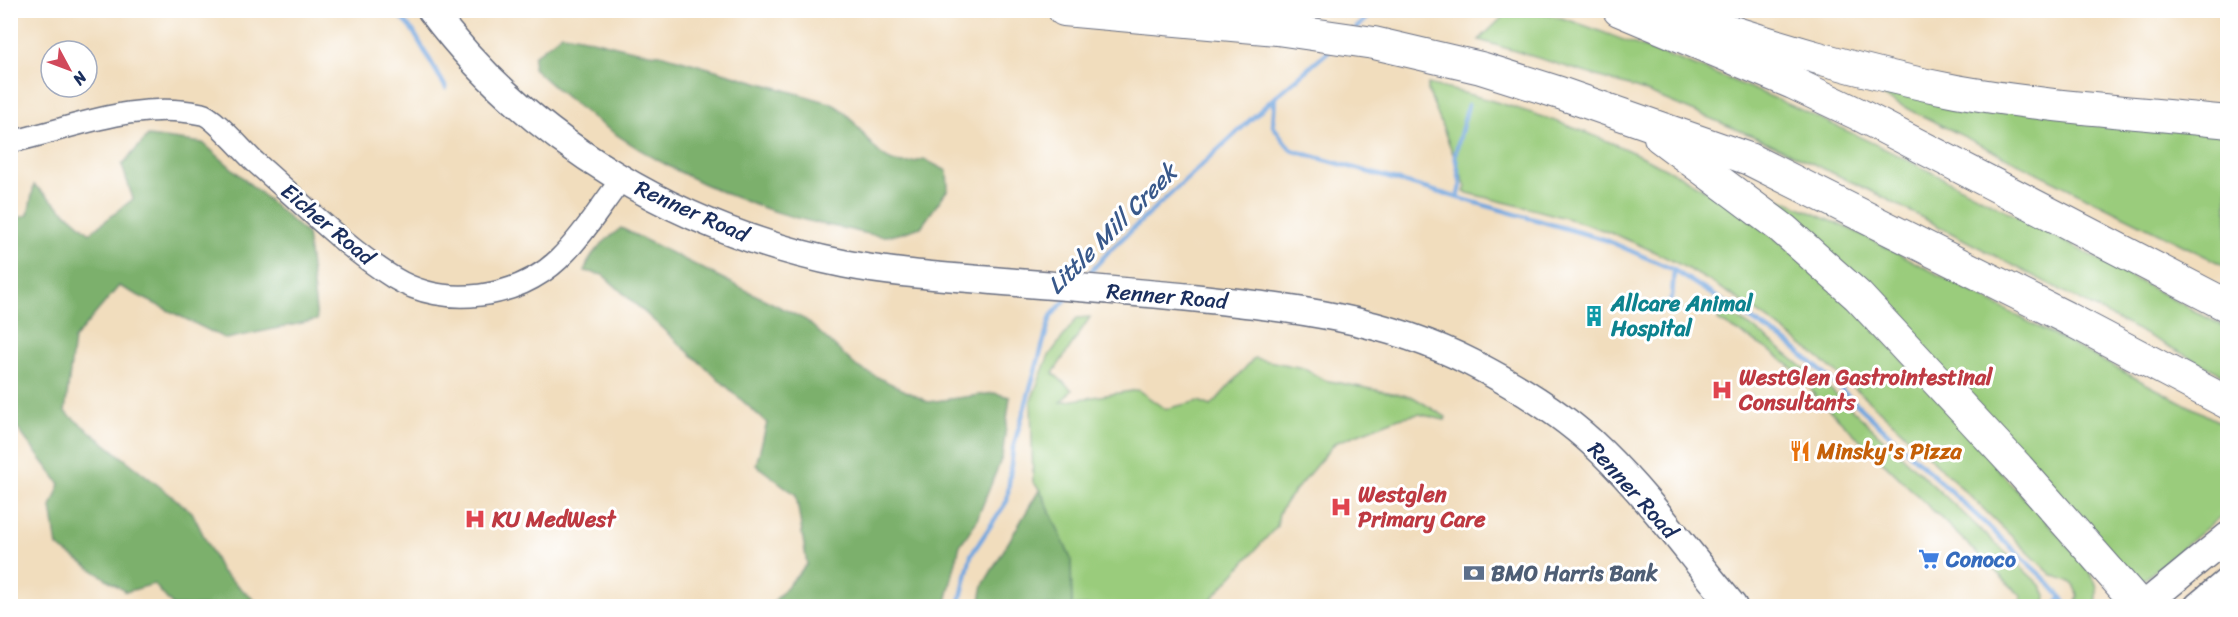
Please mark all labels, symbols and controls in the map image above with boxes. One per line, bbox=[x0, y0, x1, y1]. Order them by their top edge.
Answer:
north arrow bbox=[39, 39, 99, 99]
text: N bbox=[65, 64, 95, 93]
water label: Little Mill Creek bbox=[1036, 151, 1190, 305]
street label: Renner Road bbox=[629, 169, 757, 254]
street label: Eicher Road bbox=[272, 173, 385, 276]
street label: Renner Road bbox=[1105, 271, 1231, 321]
place label: Allcare Animal Hospital bbox=[1610, 284, 1754, 348]
building icon: Allcare Animal Hospital bbox=[1582, 304, 1606, 328]
place label: WestGlen Gastrointestinal Consultants bbox=[1738, 358, 1994, 422]
hospital icon: WestGlen Gastrointestinal Consultants bbox=[1710, 378, 1734, 402]
street label: Renner Road bbox=[1578, 432, 1689, 549]
place label: Minsky's Pizza bbox=[1816, 432, 1963, 471]
restaurant icon: Minsky's Pizza bbox=[1788, 439, 1812, 463]
place label: Westglen Primary Care bbox=[1358, 475, 1486, 539]
hospital icon: Westglen Primary Care bbox=[1329, 495, 1353, 519]
place label: KU MedWest bbox=[491, 500, 616, 539]
hospital icon: KU MedWest bbox=[463, 507, 487, 531]
place label: Conoco bbox=[1945, 540, 2016, 579]
supermarket icon: Conoco bbox=[1917, 547, 1941, 571]
place label: BMO Harris Bank bbox=[1491, 554, 1658, 593]
bank icon: BMO Harris Bank bbox=[1462, 561, 1486, 585]

